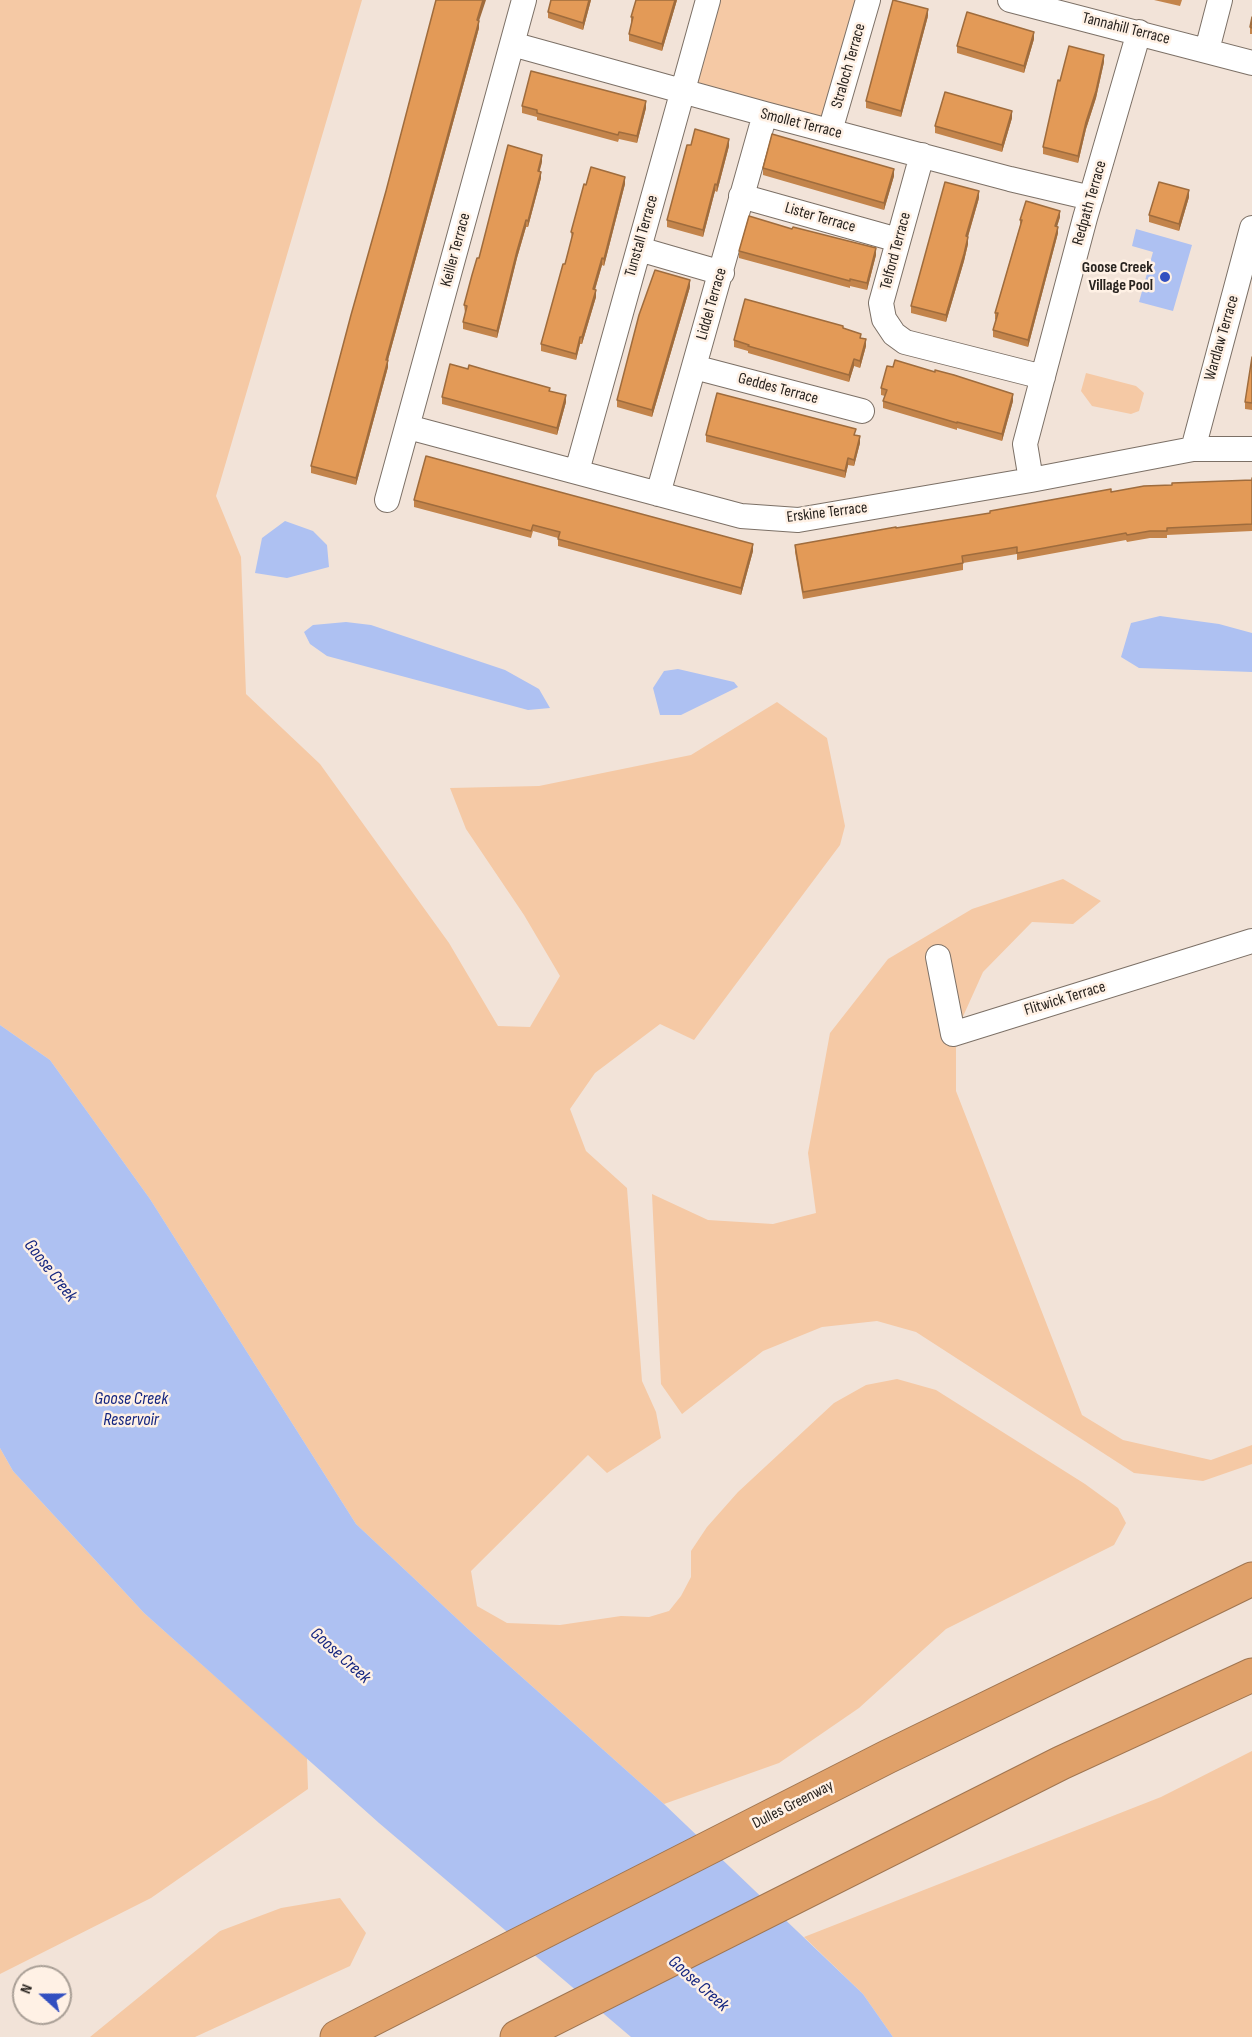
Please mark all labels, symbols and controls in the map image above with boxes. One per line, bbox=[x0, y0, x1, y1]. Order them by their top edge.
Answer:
street label: Tannahill Terrace bbox=[1080, 9, 1172, 49]
street label: Straloch Terrace bbox=[828, 21, 870, 111]
street label: Smollet Terrace bbox=[758, 105, 844, 143]
street label: Redpath Terrace bbox=[1069, 159, 1111, 247]
street label: Tunstall Terrace bbox=[621, 193, 663, 279]
street label: Lister Terrace bbox=[782, 199, 858, 237]
street label: Telford Terrace bbox=[876, 210, 916, 292]
street label: Keiller Terrace bbox=[437, 211, 475, 289]
place label: Goose Creek Village Pool bbox=[1082, 258, 1153, 296]
street label: Liddel Terrace bbox=[693, 266, 731, 342]
marker: Goose Creek Village Pool bbox=[1158, 270, 1172, 284]
street label: Wardlaw Terrace bbox=[1201, 293, 1243, 383]
street label: Geddes Terrace bbox=[736, 369, 820, 409]
street label: Erskine Terrace bbox=[785, 499, 869, 527]
street label: Flitwick Terrace bbox=[1022, 978, 1108, 1020]
water label: Goose Creek bbox=[19, 1235, 81, 1307]
water label: Goose Creek Reservoir bbox=[94, 1388, 168, 1430]
water label: Goose Creek bbox=[305, 1623, 375, 1689]
street label: Dulles Greenway bbox=[749, 1776, 837, 1834]
water label: Goose Creek bbox=[663, 1951, 733, 2017]
north arrow bbox=[12, 1965, 72, 2025]
text: N bbox=[16, 1982, 37, 1996]

